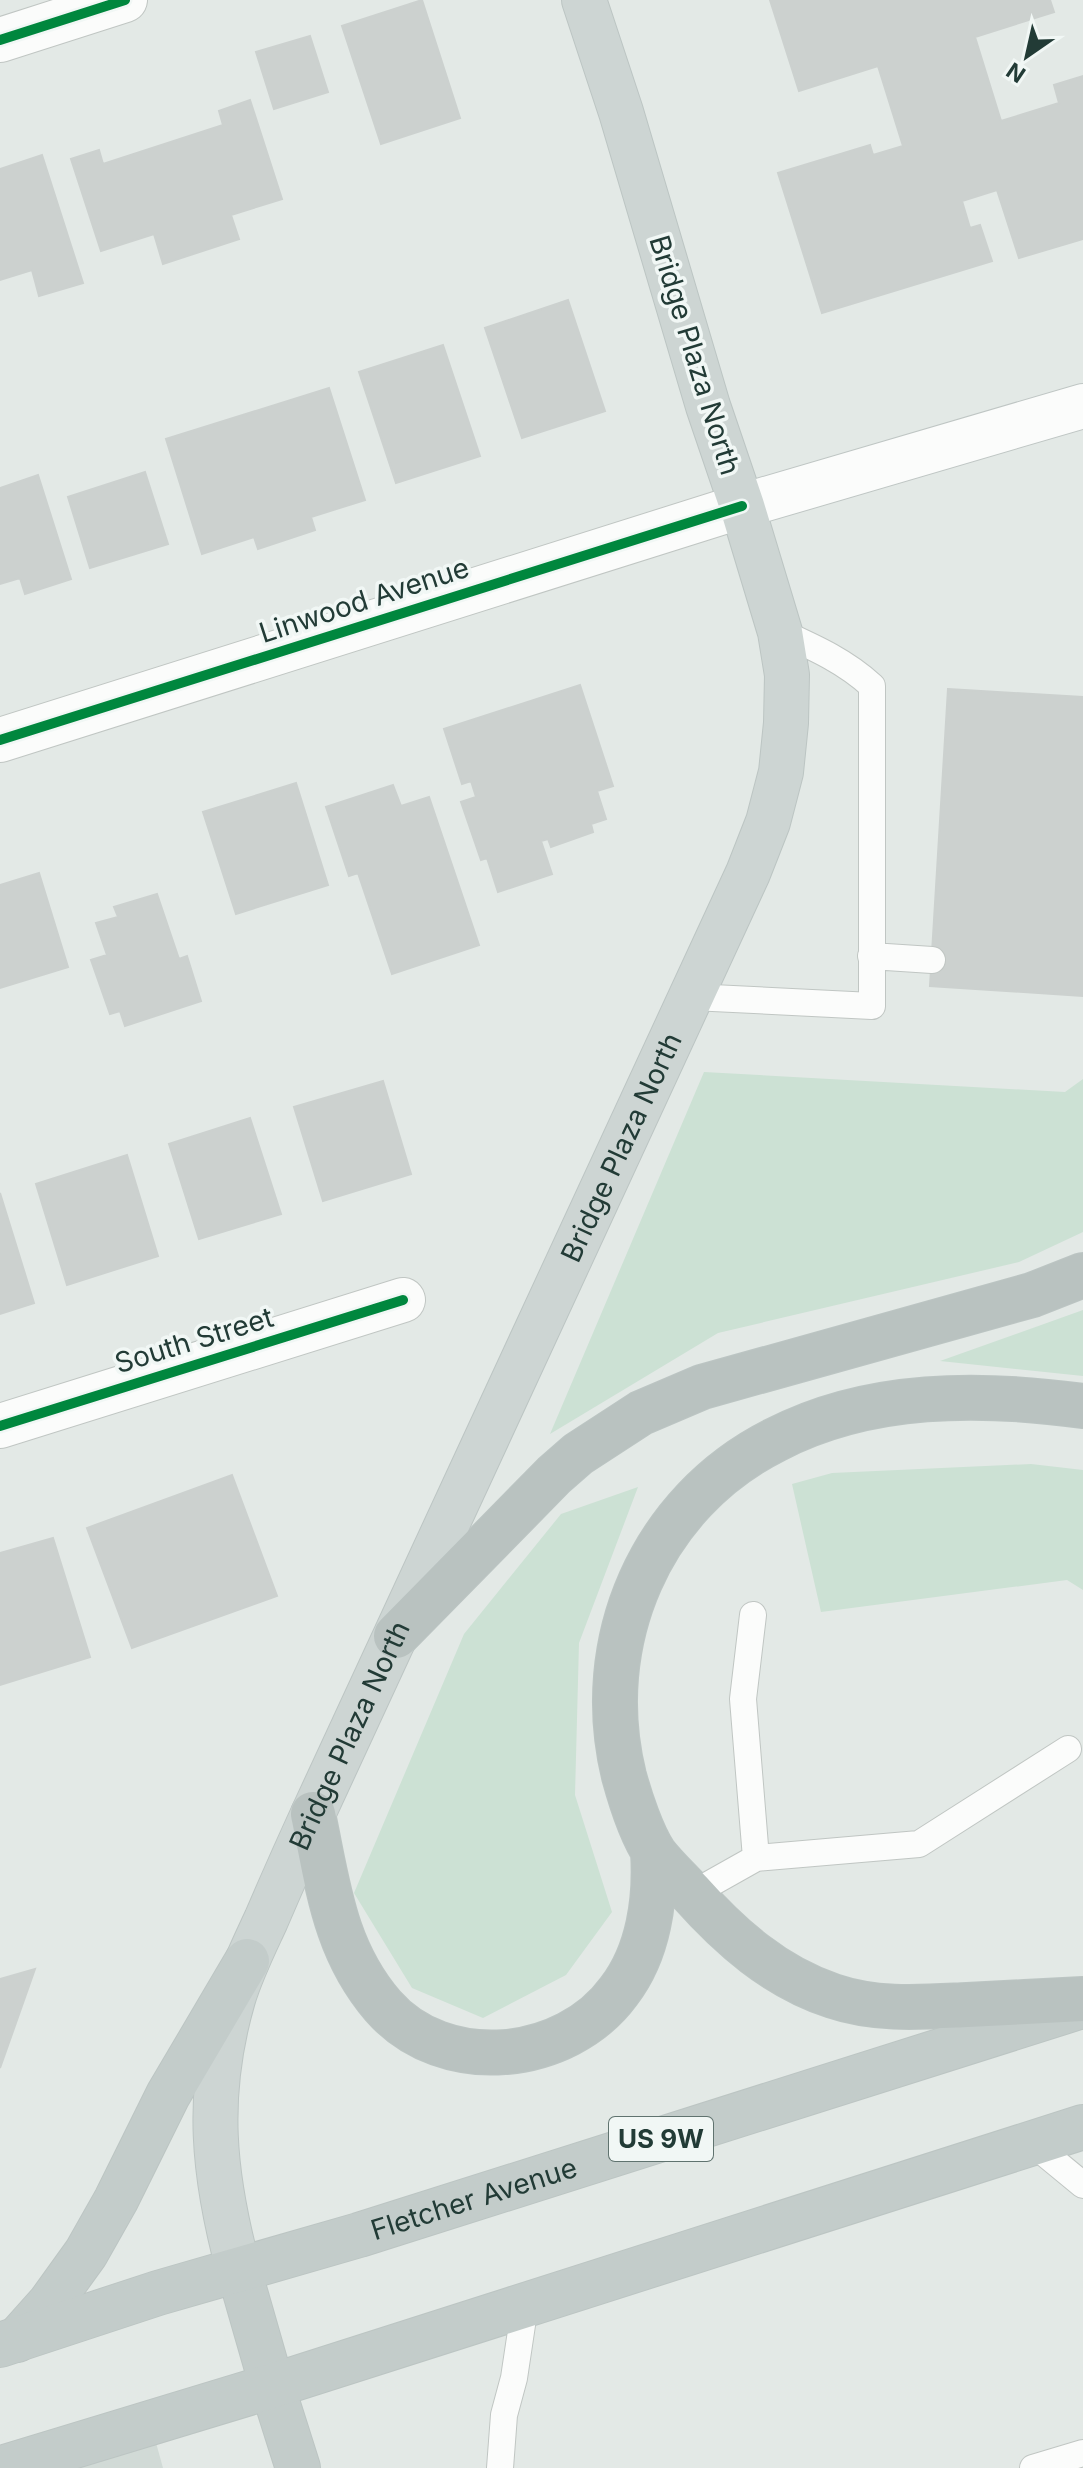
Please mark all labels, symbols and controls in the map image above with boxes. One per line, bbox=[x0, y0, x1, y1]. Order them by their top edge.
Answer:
north arrow bbox=[987, 16, 1067, 96]
text: N bbox=[1002, 57, 1030, 88]
street label: Bridge Plaza North bbox=[642, 231, 748, 479]
street label: Linwood Avenue bbox=[255, 550, 473, 650]
street label: Bridge Plaza North bbox=[554, 1027, 689, 1267]
street label: South Street bbox=[111, 1300, 277, 1380]
street label: Bridge Plaza North bbox=[282, 1616, 417, 1855]
road number: US 9W bbox=[609, 2117, 713, 2161]
street label: Fletcher Avenue bbox=[367, 2150, 581, 2247]

